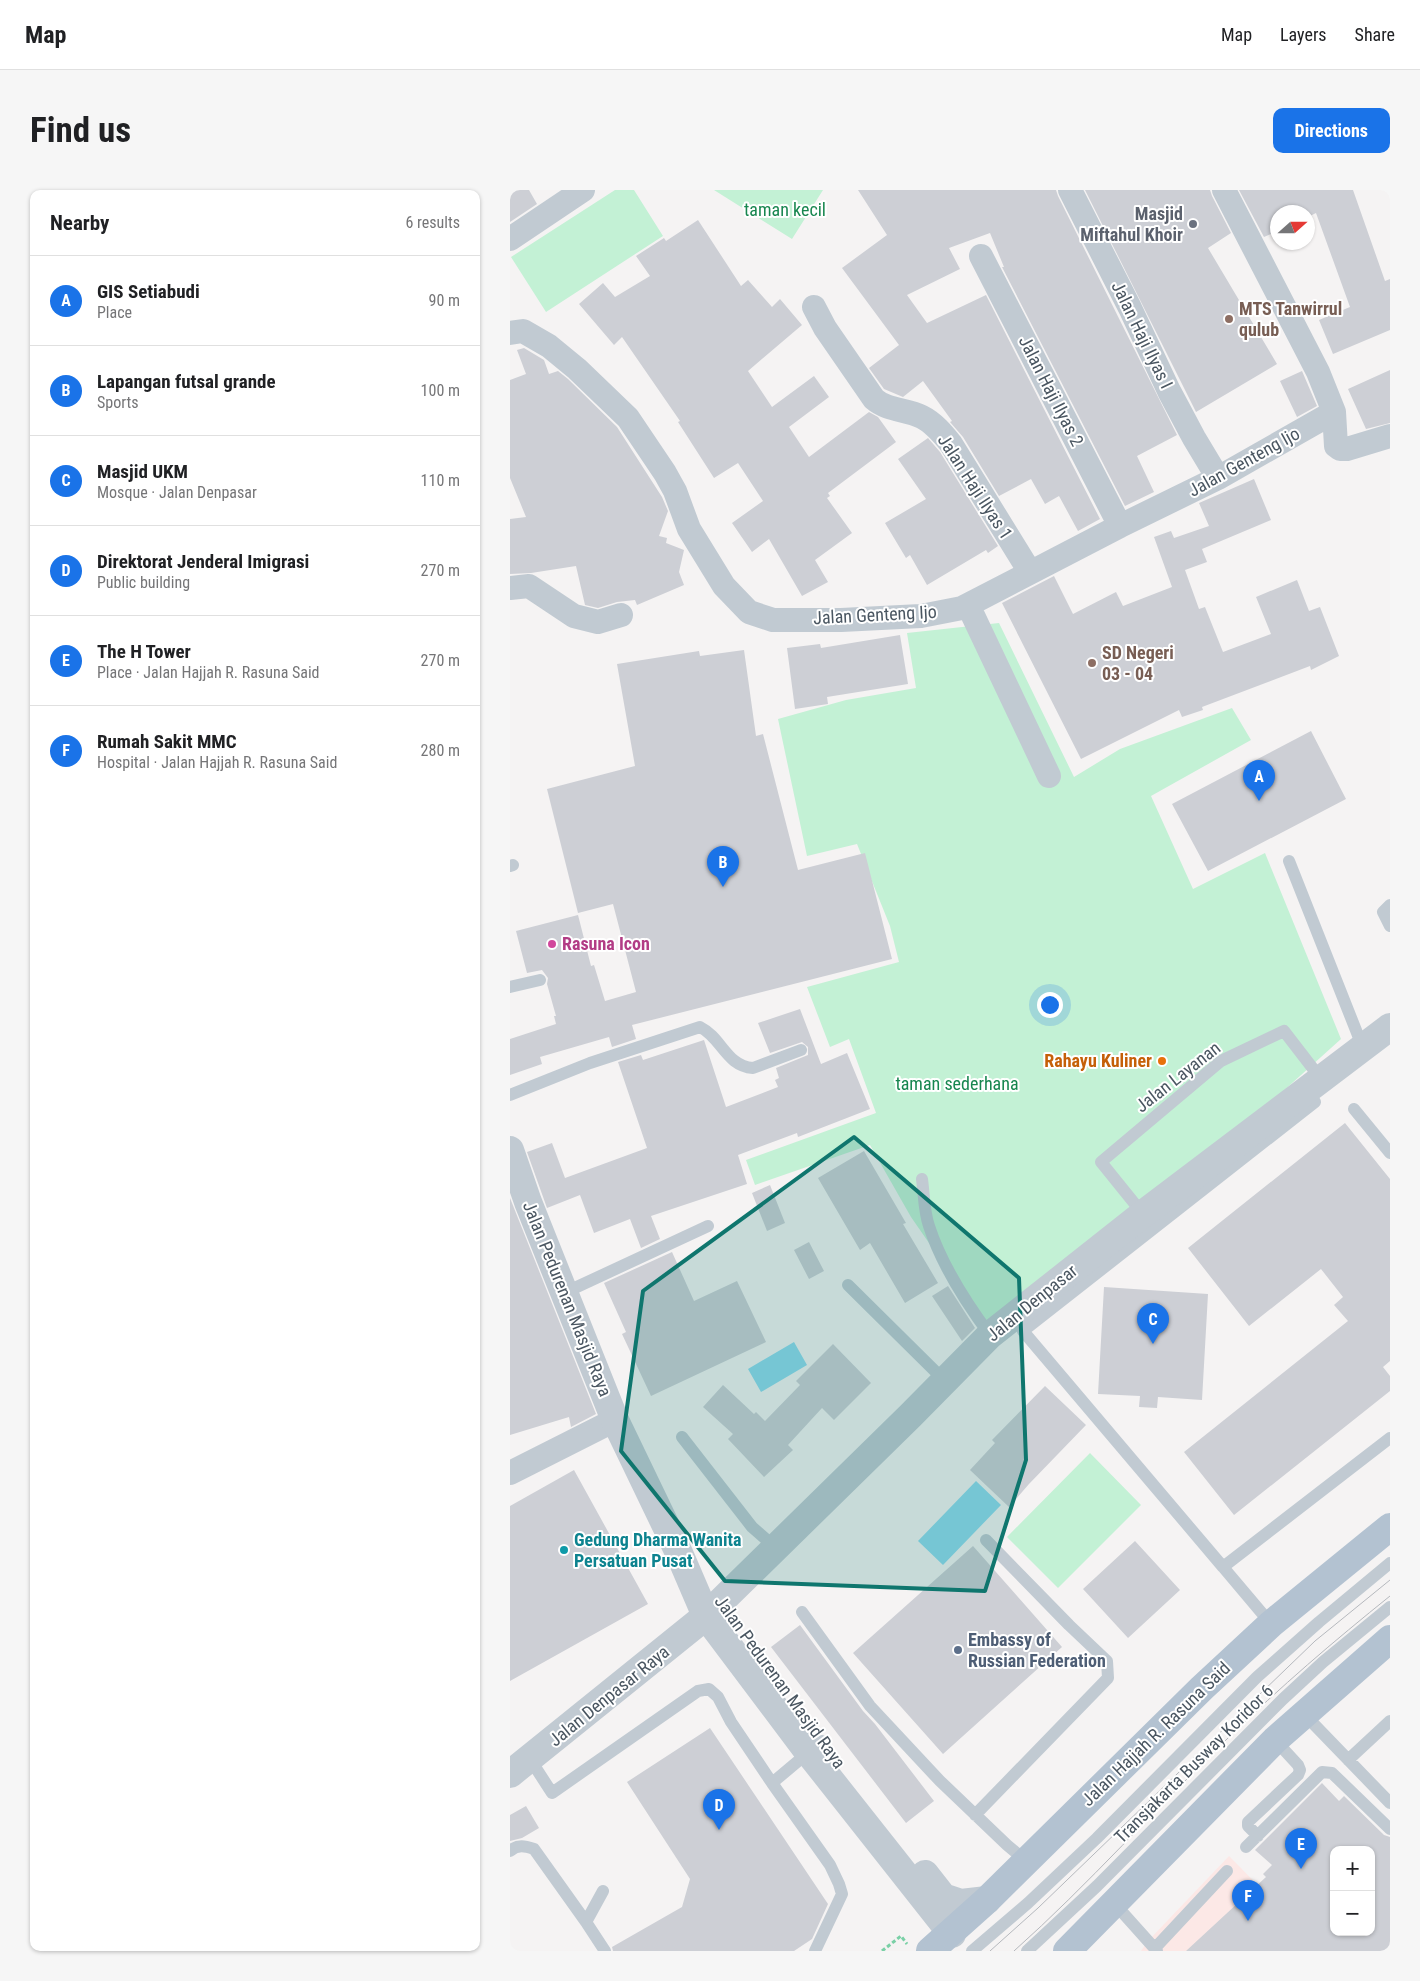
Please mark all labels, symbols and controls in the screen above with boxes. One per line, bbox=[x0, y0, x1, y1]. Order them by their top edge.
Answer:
text: Map bbox=[25, 21, 66, 49]
text: Map bbox=[1221, 24, 1252, 45]
text: Layers bbox=[1280, 24, 1327, 45]
text: Share bbox=[1355, 24, 1395, 45]
button: Directions bbox=[1273, 108, 1390, 153]
text: Find us bbox=[30, 110, 131, 151]
park label: taman kecil bbox=[744, 199, 826, 220]
place label: Masjid Miftahul Khoir bbox=[1080, 203, 1183, 245]
north arrow bbox=[1270, 205, 1315, 250]
text: Nearby bbox=[50, 211, 109, 235]
text: 6 results bbox=[405, 213, 460, 232]
marker: Masjid Miftahul Khoir bbox=[1187, 218, 1199, 230]
street label: Jalan Haji Ilyas I bbox=[1107, 278, 1177, 392]
text: GIS Setiabudi bbox=[97, 280, 200, 303]
text: A bbox=[61, 291, 71, 310]
text: 90 m bbox=[428, 291, 460, 310]
place label: MTS Tanwirrul qulub bbox=[1239, 298, 1342, 340]
text: Place bbox=[97, 303, 132, 322]
marker: MTS Tanwirrul qulub bbox=[1223, 313, 1235, 325]
street label: Jalan Haji Ilyas 2 bbox=[1015, 332, 1088, 449]
text: Lapangan futsal grande bbox=[97, 370, 276, 393]
text: B bbox=[62, 381, 70, 400]
text: 100 m bbox=[421, 381, 460, 400]
text: Sports bbox=[97, 393, 139, 412]
street label: Jalan Genteng Ijo bbox=[1185, 422, 1303, 501]
street label: Jalan Haji Ilyas 1 bbox=[934, 430, 1017, 543]
text: Masjid UKM bbox=[97, 460, 188, 483]
text: C bbox=[61, 471, 71, 490]
text: 110 m bbox=[421, 471, 460, 490]
text: Mosque · Jalan Denpasar bbox=[97, 483, 257, 502]
text: Direktorat Jenderal Imigrasi bbox=[97, 550, 309, 573]
text: D bbox=[61, 561, 71, 580]
text: 270 m bbox=[421, 561, 460, 580]
text: Public building bbox=[97, 573, 190, 592]
street label: Jalan Genteng Ijo bbox=[813, 601, 937, 628]
text: The H Tower bbox=[97, 640, 191, 663]
place label: SD Negeri 03 - 04 bbox=[1102, 642, 1174, 684]
text: E bbox=[62, 651, 70, 670]
text: 270 m bbox=[421, 651, 460, 670]
marker: SD Negeri 03 - 04 bbox=[1086, 657, 1098, 669]
text: Place · Jalan Hajjah R. Rasuna Said bbox=[97, 663, 320, 682]
text: Rumah Sakit MMC bbox=[97, 730, 237, 753]
text: F bbox=[62, 741, 70, 760]
text: 280 m bbox=[421, 741, 460, 760]
text: Hospital · Jalan Hajjah R. Rasuna Said bbox=[97, 753, 337, 772]
pin: A bbox=[1243, 760, 1275, 801]
pin: B bbox=[707, 846, 739, 887]
place label: Rasuna Icon bbox=[562, 933, 650, 954]
marker: Rasuna Icon bbox=[546, 938, 558, 950]
your location bbox=[1037, 992, 1063, 1018]
street label: Jalan Layanan bbox=[1131, 1037, 1224, 1116]
place label: Rahayu Kuliner bbox=[1044, 1050, 1152, 1071]
marker: Rahayu Kuliner bbox=[1156, 1055, 1168, 1067]
park label: taman sederhana bbox=[895, 1073, 1019, 1094]
street label: Jalan Pedurenan Masjid Raya bbox=[519, 1198, 616, 1399]
street label: Jalan Denpasar bbox=[982, 1259, 1082, 1345]
pin: C bbox=[1137, 1303, 1169, 1344]
place label: Gedung Dharma Wanita Persatuan Pusat bbox=[574, 1529, 742, 1571]
marker: Gedung Dharma Wanita Persatuan Pusat bbox=[558, 1544, 570, 1556]
street label: Jalan Pedurenan Masjid Raya bbox=[711, 1591, 850, 1772]
place label: Embassy of Russian Federation bbox=[968, 1629, 1106, 1671]
street label: Jalan Denpasar Raya bbox=[544, 1641, 673, 1750]
marker: Embassy of Russian Federation bbox=[952, 1644, 964, 1656]
street label: Jalan Hajjah R. Rasuna Said bbox=[1077, 1657, 1234, 1810]
street label: Transjakarta Busway Koridor 6 bbox=[1110, 1680, 1277, 1847]
pin: D bbox=[703, 1789, 735, 1830]
pin: E bbox=[1285, 1828, 1317, 1869]
map controls bbox=[1330, 1846, 1375, 1936]
button: + bbox=[1330, 1846, 1375, 1891]
pin: F bbox=[1232, 1880, 1264, 1921]
button: − bbox=[1330, 1891, 1375, 1936]

